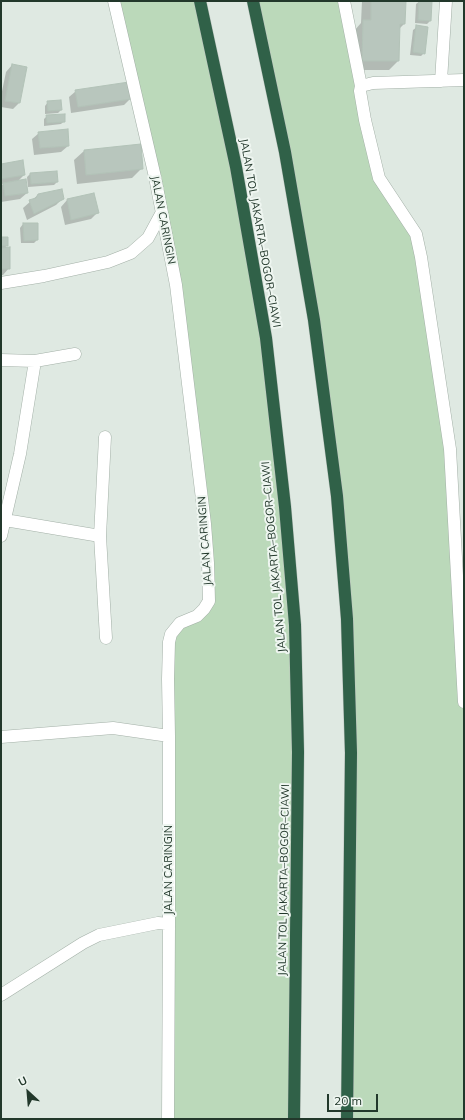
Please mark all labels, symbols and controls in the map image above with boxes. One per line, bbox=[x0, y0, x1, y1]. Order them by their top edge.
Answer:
street label: JALAN TOL JAKARTA–BOGOR–CIAWI bbox=[237, 137, 283, 329]
street label: JALAN CARINGIN bbox=[148, 175, 178, 265]
street label: JALAN TOL JAKARTA–BOGOR–CIAWI bbox=[259, 461, 289, 653]
street label: JALAN CARINGIN bbox=[195, 496, 215, 586]
street label: JALAN TOL JAKARTA–BOGOR–CIAWI bbox=[276, 784, 292, 976]
street label: JALAN CARINGIN bbox=[162, 825, 176, 915]
north arrow bbox=[8, 1072, 48, 1112]
text: U bbox=[16, 1073, 29, 1089]
scale bar bbox=[329, 1086, 380, 1112]
text: 20 m bbox=[334, 1093, 362, 1108]

